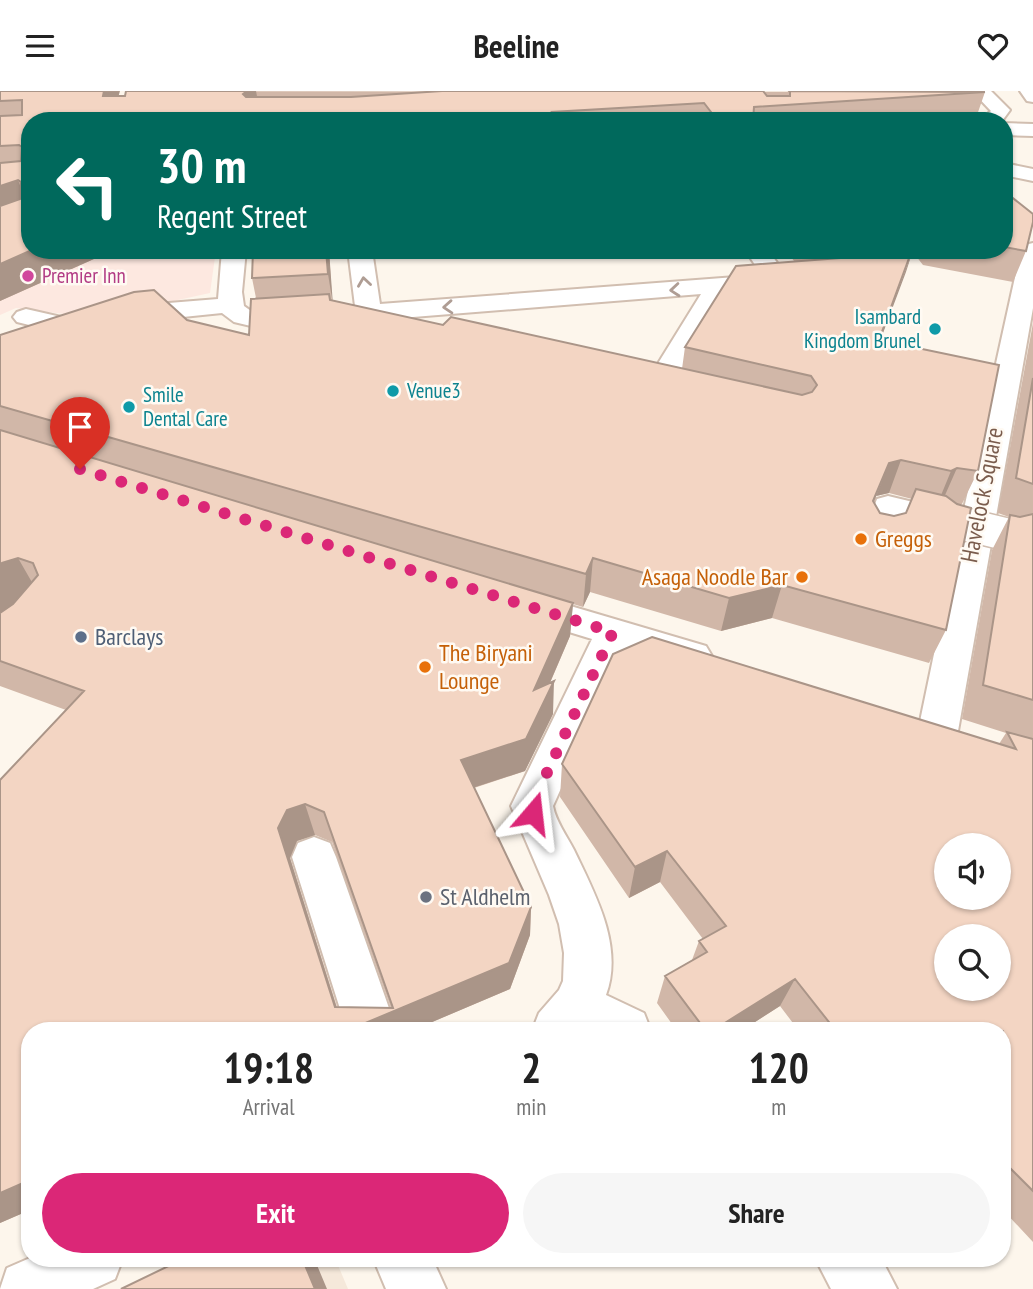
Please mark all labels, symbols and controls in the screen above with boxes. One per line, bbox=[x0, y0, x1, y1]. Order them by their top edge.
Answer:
text: Beeline bbox=[473, 25, 560, 67]
icon: menu bbox=[21, 27, 59, 65]
icon: heart bbox=[974, 27, 1012, 65]
text: 30 m bbox=[157, 133, 246, 197]
icon: left bbox=[42, 140, 133, 231]
text: Regent Street bbox=[157, 195, 307, 237]
place label: Premier Inn bbox=[42, 262, 126, 289]
marker: Premier Inn bbox=[20, 268, 36, 284]
one-way arrow bbox=[357, 276, 372, 288]
one-way arrow bbox=[669, 282, 680, 297]
one-way arrow bbox=[442, 299, 453, 314]
place label: Isambard Kingdom Brunel bbox=[804, 303, 921, 354]
marker: Isambard Kingdom Brunel bbox=[927, 321, 943, 337]
place label: Venue3 bbox=[406, 377, 461, 404]
place label: Smile Dental Care bbox=[143, 381, 228, 432]
marker: Venue3 bbox=[385, 383, 401, 399]
pin bbox=[50, 397, 110, 469]
marker: Smile Dental Care bbox=[121, 399, 137, 415]
icon: arrive bbox=[61, 408, 99, 446]
street label: Havelock Square bbox=[953, 425, 1010, 565]
place label: Greggs bbox=[875, 523, 932, 554]
marker: Greggs bbox=[853, 531, 869, 547]
place label: Asaga Noodle Bar bbox=[642, 561, 788, 592]
marker: Asaga Noodle Bar bbox=[794, 569, 810, 585]
place label: Barclays bbox=[95, 621, 163, 652]
marker: Barclays bbox=[73, 629, 89, 645]
place label: The Biryani Lounge bbox=[439, 637, 533, 696]
marker: The Biryani Lounge bbox=[417, 659, 433, 675]
position arrow bbox=[496, 776, 570, 850]
map controls bbox=[934, 833, 1011, 1001]
button: sound bbox=[934, 833, 1011, 910]
place label: St Aldhelm bbox=[440, 881, 530, 912]
marker: St Aldhelm bbox=[418, 889, 434, 905]
button: search bbox=[934, 924, 1011, 1001]
text: 19:18 bbox=[223, 1040, 314, 1095]
text: 2 bbox=[521, 1040, 541, 1095]
text: 120 bbox=[749, 1040, 809, 1095]
text: Arrival bbox=[243, 1092, 295, 1121]
text: min bbox=[516, 1092, 546, 1121]
text: m bbox=[771, 1092, 786, 1121]
button: Exit bbox=[42, 1173, 509, 1253]
button: Share bbox=[523, 1173, 990, 1253]

